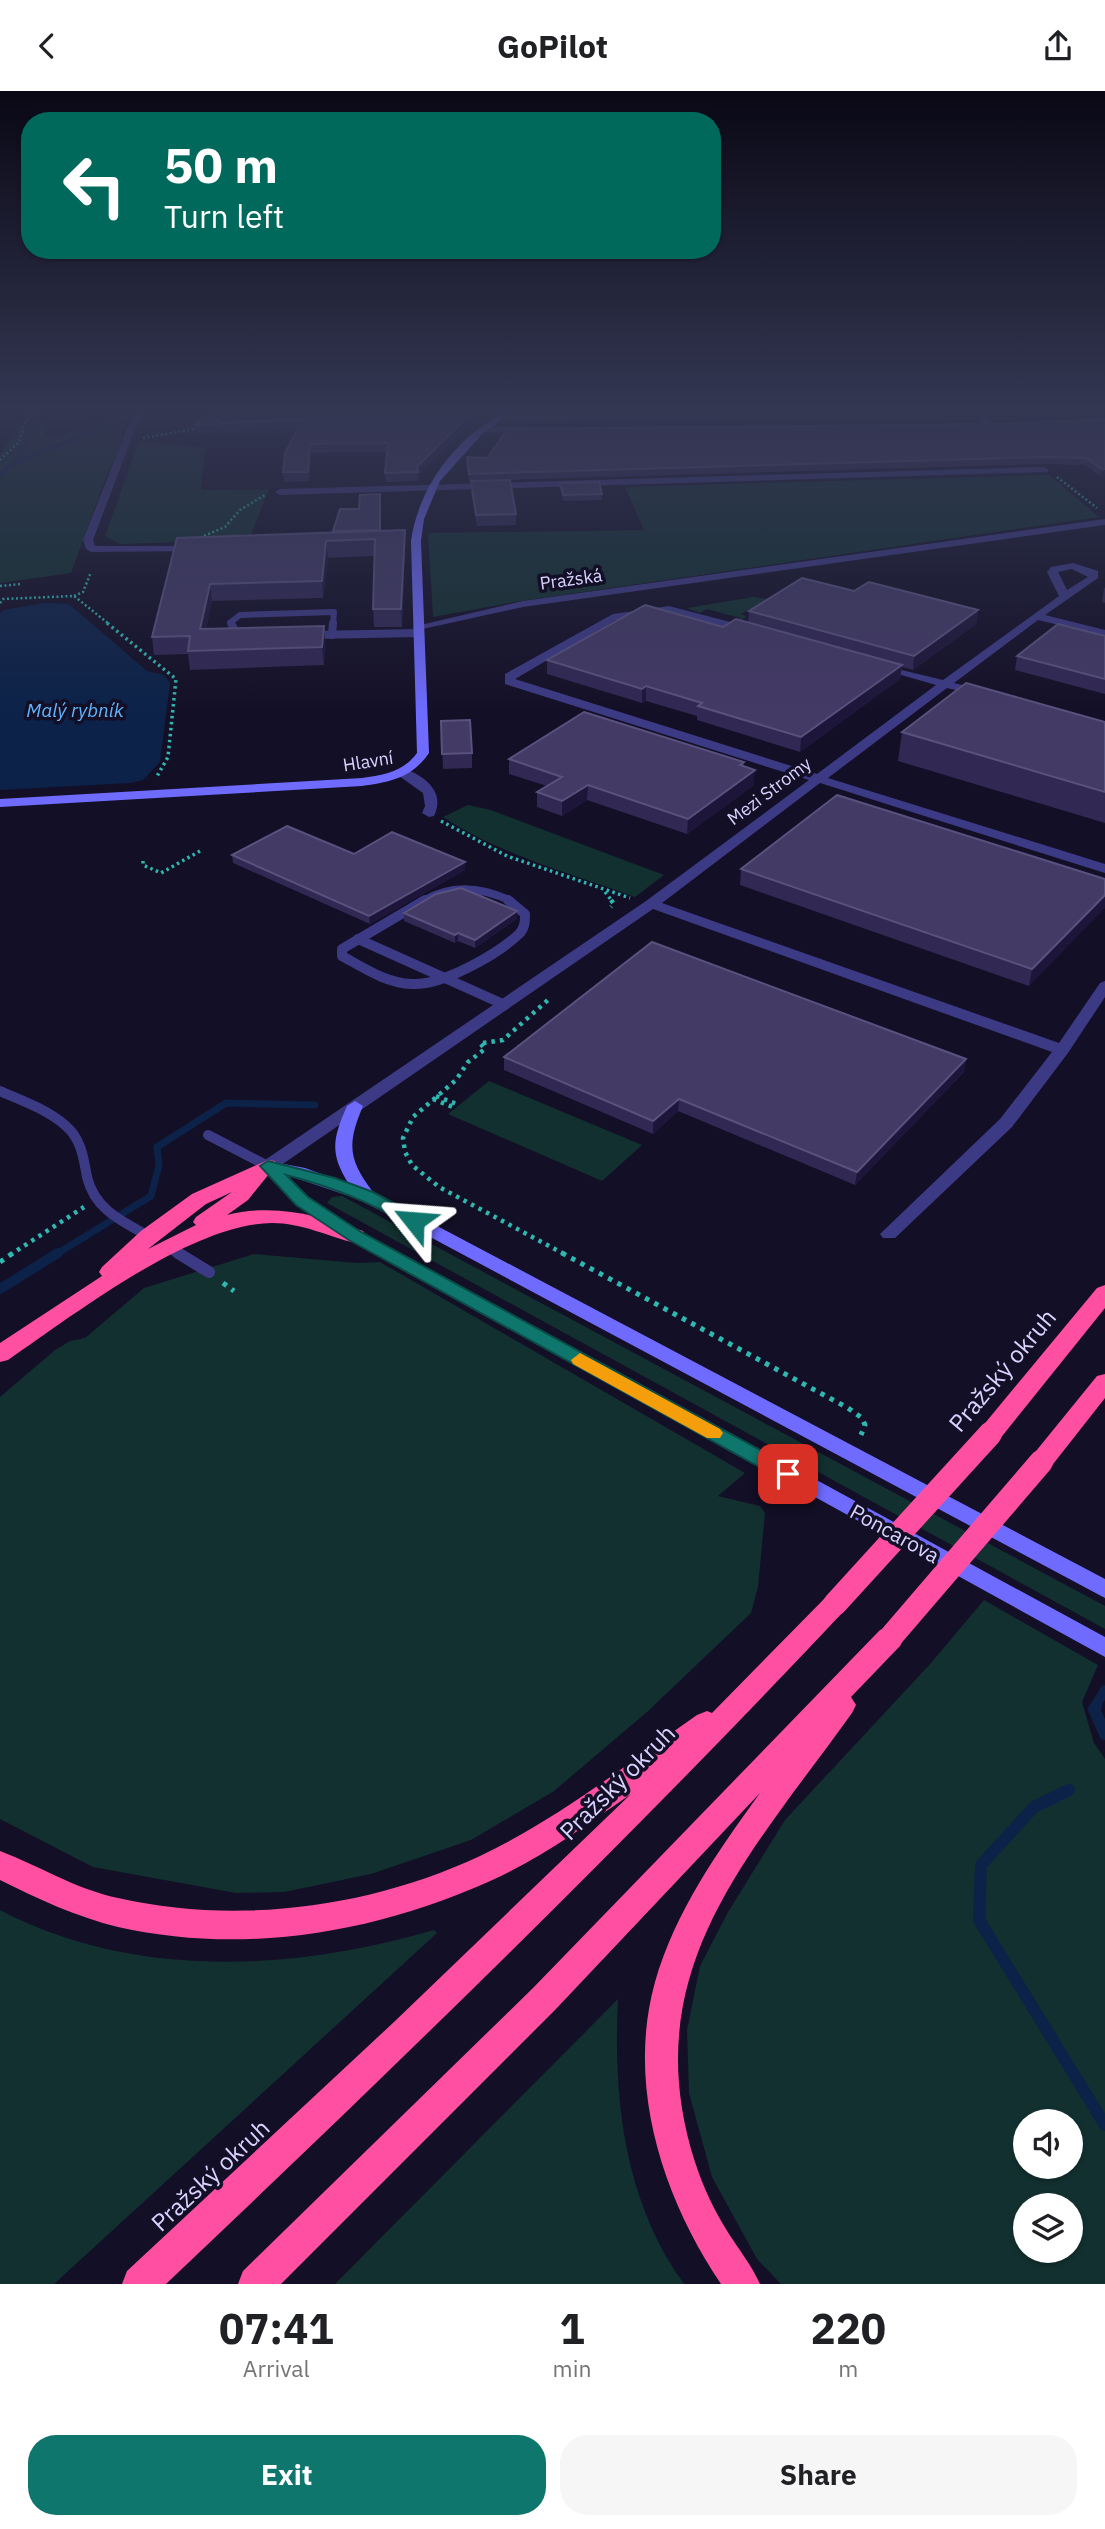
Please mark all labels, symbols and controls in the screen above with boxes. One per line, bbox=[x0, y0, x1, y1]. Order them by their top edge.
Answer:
text: GoPilot bbox=[497, 25, 608, 67]
icon: back bbox=[28, 27, 66, 65]
icon: share bbox=[1039, 27, 1077, 65]
text: 50 m bbox=[164, 133, 278, 196]
icon: left bbox=[49, 140, 140, 231]
text: Turn left bbox=[164, 195, 284, 237]
street label: Pražská bbox=[538, 563, 604, 595]
water label: Malý rybník bbox=[26, 698, 125, 722]
street label: Hlavní bbox=[341, 746, 395, 776]
street label: Mezi Stromy bbox=[722, 752, 816, 830]
position arrow bbox=[377, 1184, 451, 1258]
street label: Pražský okruh bbox=[941, 1302, 1063, 1438]
pin bbox=[758, 1444, 818, 1504]
icon: arrive bbox=[769, 1455, 807, 1493]
street label: Poncarova bbox=[845, 1497, 945, 1569]
street label: Pražský okruh bbox=[552, 1717, 682, 1847]
map controls bbox=[1013, 2109, 1083, 2263]
button: sound bbox=[1013, 2109, 1083, 2179]
street label: Pražský okruh bbox=[144, 2112, 276, 2238]
button: layers bbox=[1013, 2193, 1083, 2263]
text: 07:41 bbox=[219, 2301, 334, 2356]
text: 1 bbox=[559, 2301, 585, 2356]
text: 220 bbox=[810, 2301, 886, 2356]
text: Arrival bbox=[243, 2353, 310, 2383]
text: min bbox=[553, 2353, 591, 2383]
text: m bbox=[838, 2353, 858, 2383]
button: Exit bbox=[28, 2435, 546, 2515]
button: Share bbox=[560, 2435, 1077, 2515]

